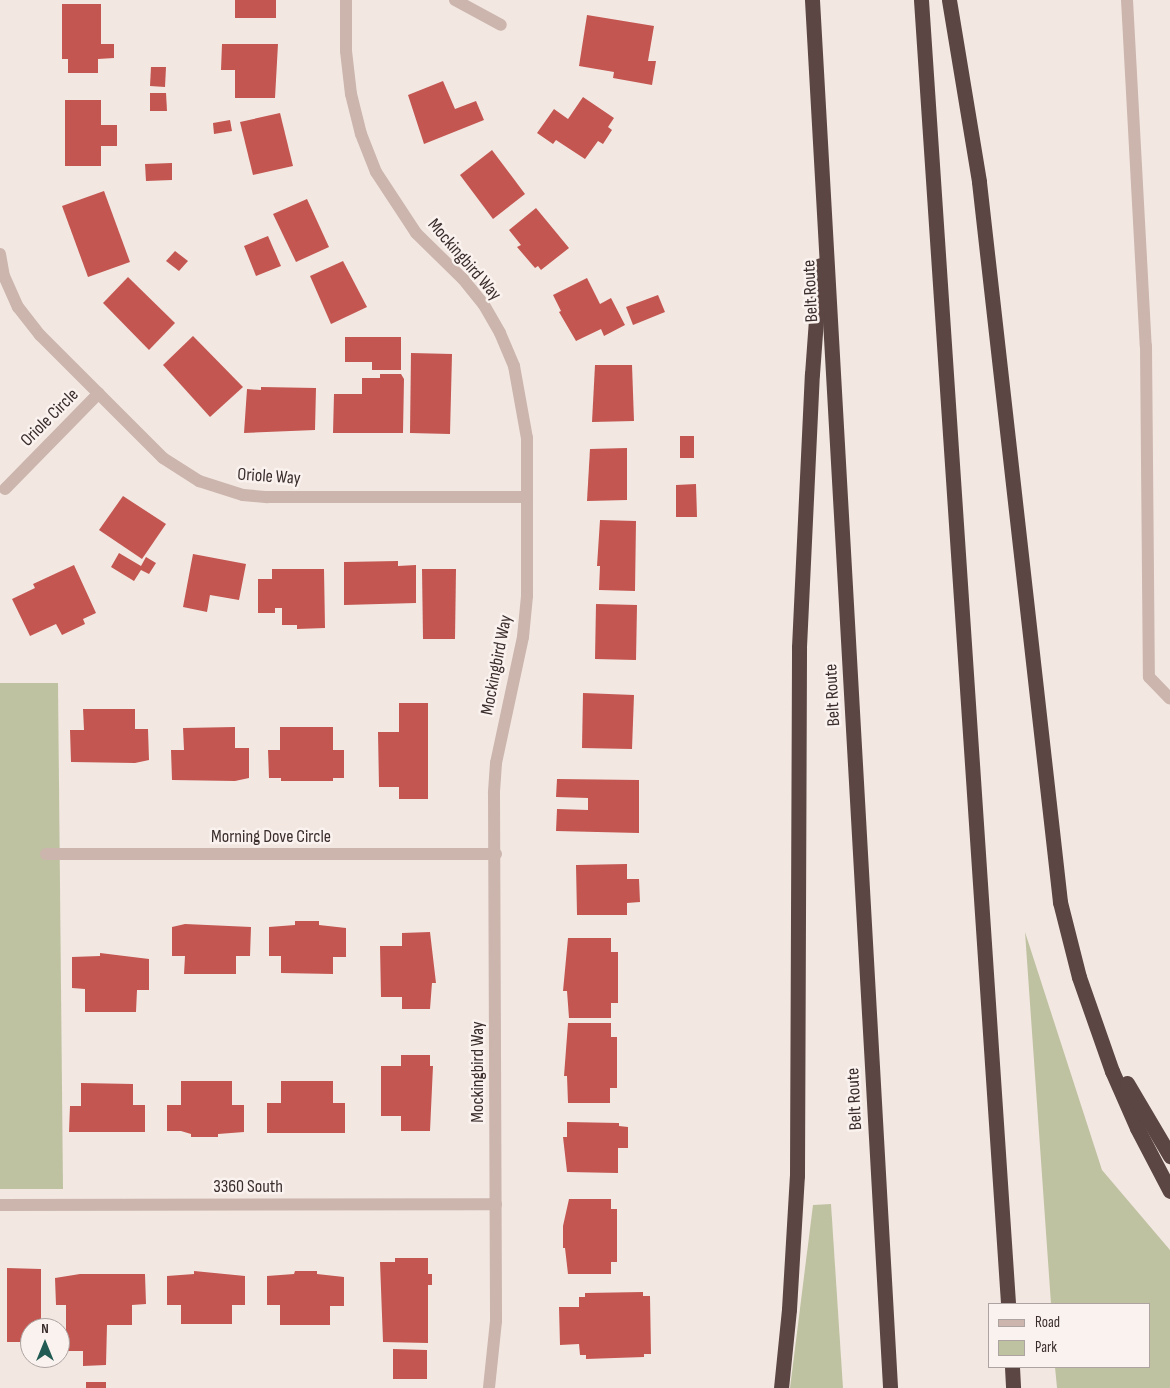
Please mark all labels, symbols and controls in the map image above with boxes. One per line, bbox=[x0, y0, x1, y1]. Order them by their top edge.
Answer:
street label: Mockingbird Way bbox=[423, 215, 505, 305]
street label: Belt Route bbox=[799, 259, 823, 323]
street label: Oriole Circle bbox=[17, 385, 83, 451]
street label: Oriole Way bbox=[237, 464, 301, 490]
street label: Mockingbird Way bbox=[477, 613, 517, 717]
street label: Belt Route bbox=[821, 663, 845, 727]
street label: Morning Dove Circle bbox=[211, 826, 331, 848]
street label: Mockingbird Way bbox=[467, 1021, 489, 1123]
street label: Belt Route bbox=[843, 1067, 867, 1131]
street label: 3360 South bbox=[213, 1176, 283, 1198]
legend bbox=[988, 1303, 1150, 1368]
text: Road bbox=[1035, 1313, 1060, 1332]
north arrow bbox=[20, 1318, 70, 1368]
text: N bbox=[41, 1320, 49, 1337]
text: Park bbox=[1035, 1338, 1057, 1357]

